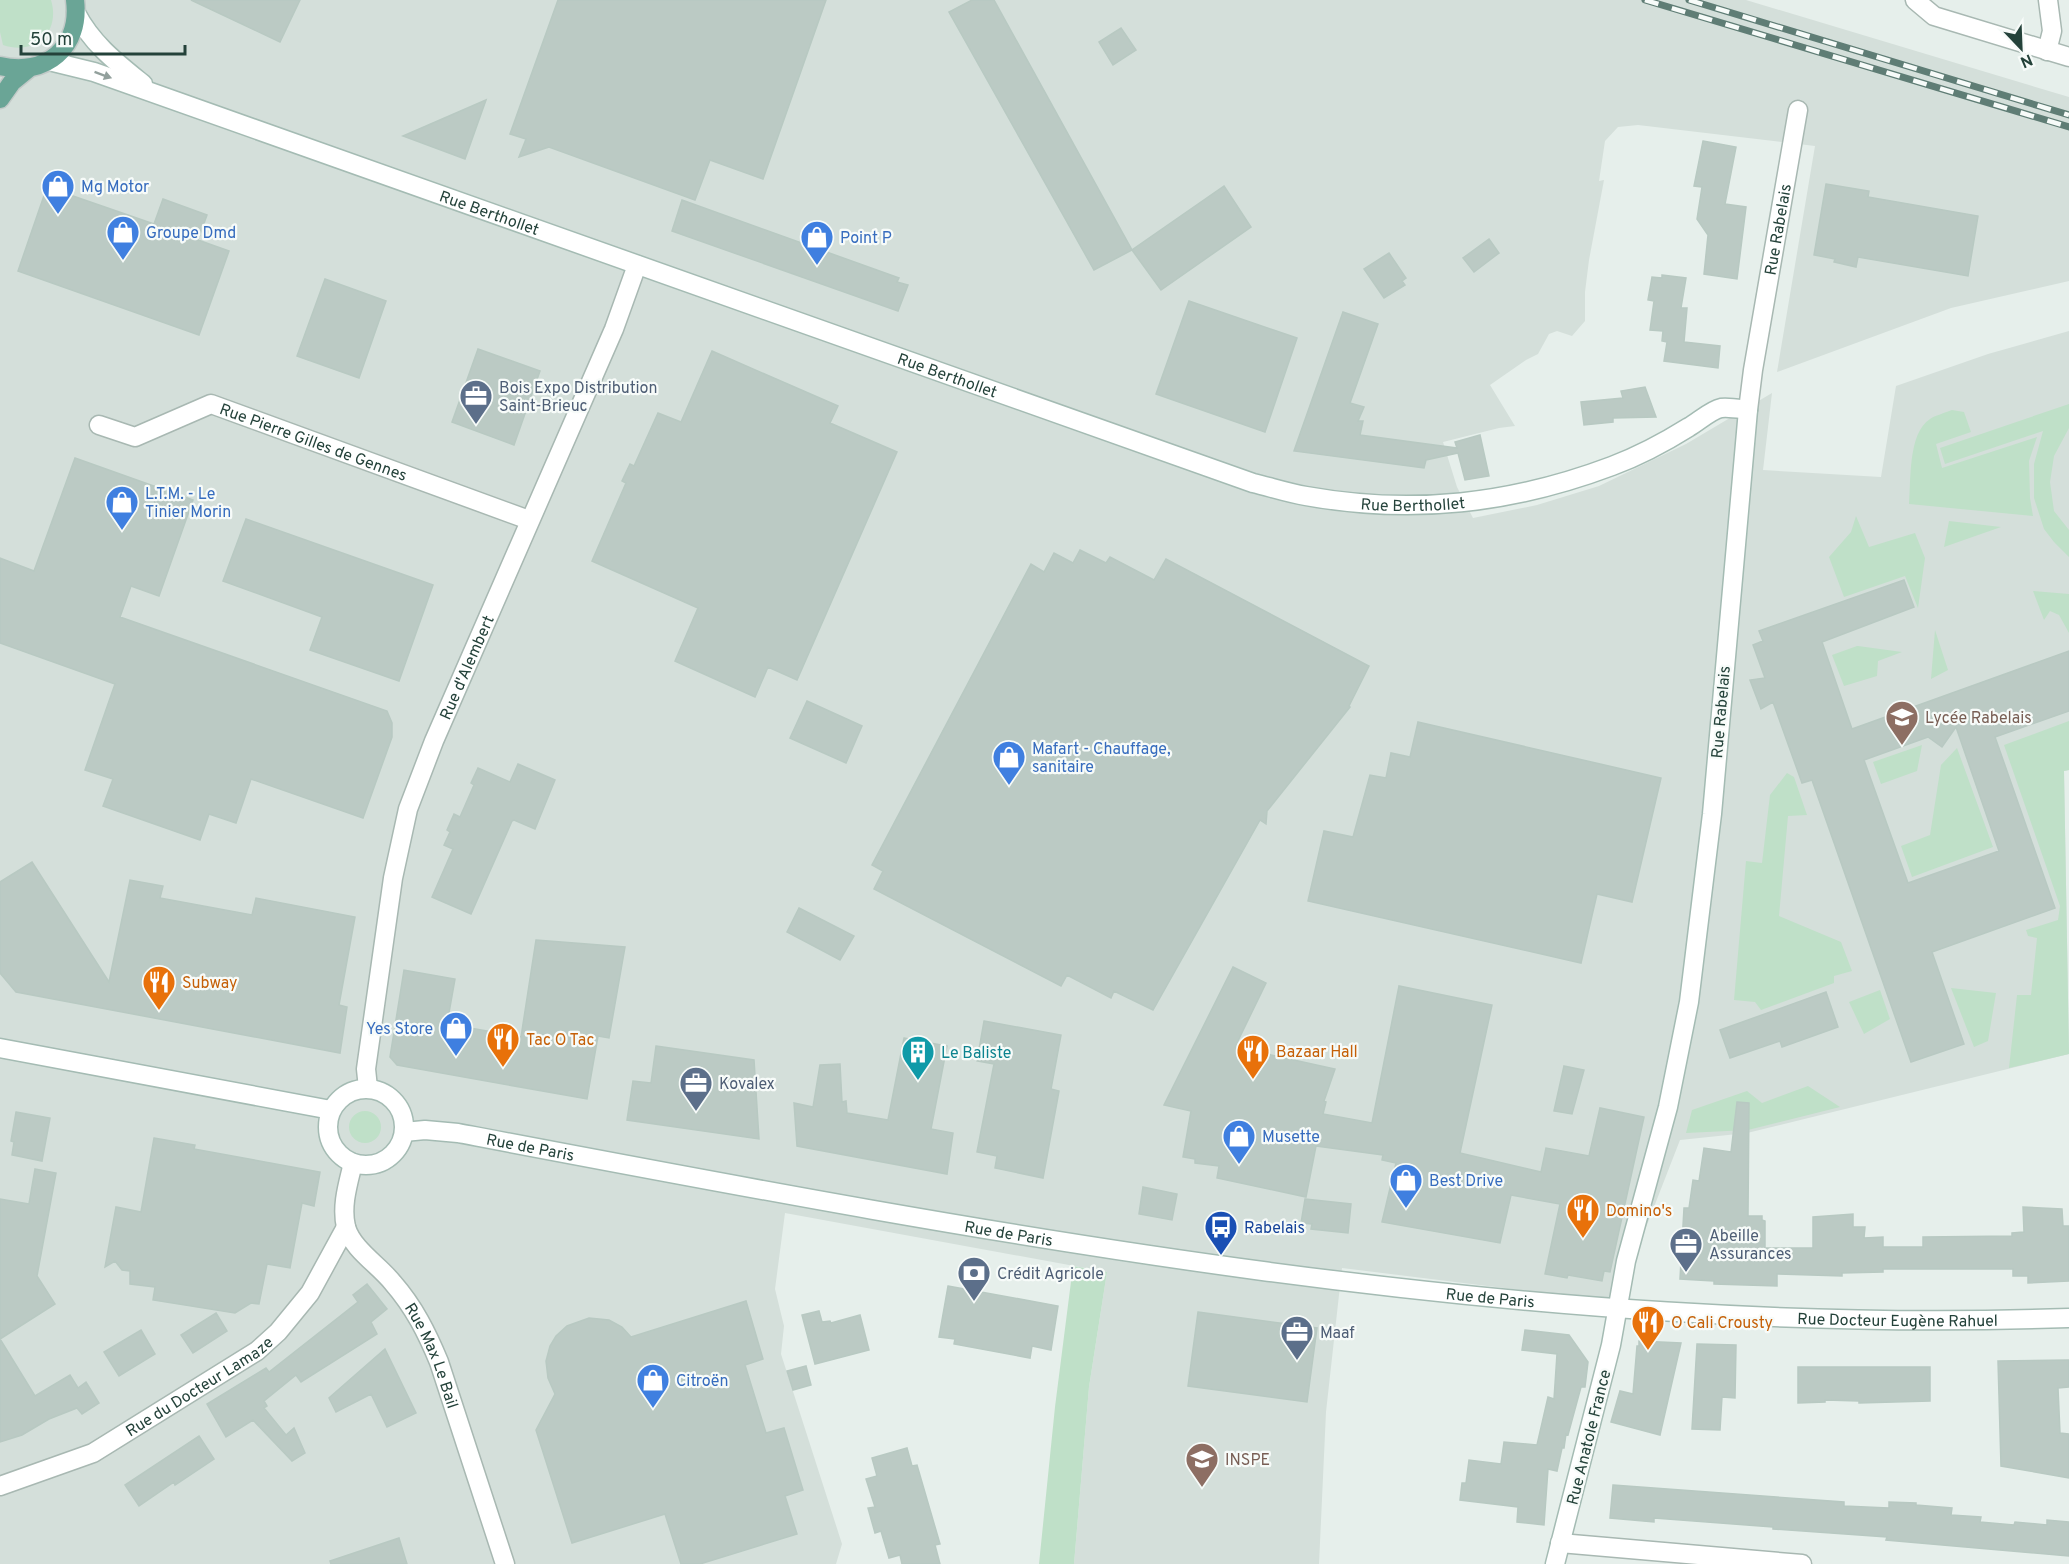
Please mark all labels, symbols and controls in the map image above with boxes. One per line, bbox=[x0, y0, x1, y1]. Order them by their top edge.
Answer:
scale bar bbox=[21, 18, 184, 56]
north arrow bbox=[1991, 18, 2051, 78]
text: 50 m bbox=[30, 29, 72, 52]
text: N bbox=[2017, 49, 2035, 71]
one-way arrow bbox=[95, 71, 113, 81]
shop icon: Mg Motor bbox=[40, 168, 76, 215]
place label: Mg Motor bbox=[81, 178, 149, 198]
street label: Rue Rabelais bbox=[1762, 182, 1797, 277]
street label: Rue Berthollet bbox=[436, 187, 541, 241]
shop icon: Groupe Dmd bbox=[105, 214, 141, 261]
shop icon: Point P bbox=[799, 219, 835, 266]
place label: Groupe Dmd bbox=[146, 224, 236, 244]
place label: Point P bbox=[840, 229, 892, 249]
street label: Rue Berthollet bbox=[894, 350, 999, 403]
office icon: Bois Expo Distribution Saint-Brieuc bbox=[458, 378, 494, 425]
place label: Bois Expo Distribution Saint-Brieuc bbox=[499, 379, 657, 417]
street label: Rue Pierre Gilles de Gennes bbox=[217, 400, 409, 487]
shop icon: L.T.M. - Le Tinier Morin bbox=[104, 484, 140, 531]
place label: L.T.M. - Le Tinier Morin bbox=[145, 485, 231, 523]
street label: Rue Berthollet bbox=[1360, 494, 1466, 517]
street label: Rue d'Alembert bbox=[436, 613, 500, 723]
street label: Rue Rabelais bbox=[1708, 665, 1736, 759]
school or university icon: Lycée Rabelais bbox=[1884, 699, 1920, 746]
place label: Lycée Rabelais bbox=[1925, 709, 2032, 729]
shop icon: Mafart - Chauffage, sanitaire bbox=[991, 739, 1027, 786]
place label: Mafart - Chauffage, sanitaire bbox=[1032, 740, 1171, 778]
restaurant icon: Subway bbox=[141, 964, 177, 1011]
place label: Subway bbox=[182, 974, 238, 994]
shop icon: Yes Store bbox=[438, 1010, 474, 1057]
place label: Yes Store bbox=[366, 1020, 433, 1040]
restaurant icon: Tac O Tac bbox=[485, 1021, 521, 1068]
place label: Tac O Tac bbox=[526, 1031, 594, 1051]
restaurant icon: Bazaar Hall bbox=[1235, 1033, 1271, 1080]
building icon: Le Baliste bbox=[900, 1034, 936, 1081]
place label: Bazaar Hall bbox=[1276, 1043, 1358, 1063]
place label: Le Baliste bbox=[941, 1044, 1011, 1064]
office icon: Kovalex bbox=[678, 1065, 714, 1112]
place label: Kovalex bbox=[719, 1075, 775, 1095]
shop icon: Musette bbox=[1221, 1118, 1257, 1165]
place label: Musette bbox=[1262, 1128, 1320, 1148]
street label: Rue de Paris bbox=[484, 1131, 576, 1167]
shop icon: Best Drive bbox=[1388, 1162, 1424, 1209]
place label: Best Drive bbox=[1429, 1172, 1503, 1192]
restaurant icon: Domino's bbox=[1565, 1192, 1601, 1239]
place label: Domino's bbox=[1606, 1202, 1672, 1222]
bus stop icon: Rabelais bbox=[1203, 1209, 1239, 1256]
street label: Rue de Paris bbox=[963, 1218, 1054, 1252]
place label: Rabelais bbox=[1244, 1219, 1305, 1239]
office icon: Abeille Assurances bbox=[1668, 1226, 1704, 1273]
place label: Abeille Assurances bbox=[1709, 1227, 1792, 1265]
bank icon: Crédit Agricole bbox=[956, 1255, 992, 1302]
place label: Crédit Agricole bbox=[997, 1265, 1104, 1285]
street label: Rue de Paris bbox=[1445, 1285, 1536, 1314]
street label: Rue Max Le Bail bbox=[399, 1300, 462, 1411]
restaurant icon: O Cali Crousty bbox=[1630, 1304, 1666, 1351]
street label: Rue Docteur Eugène Rahuel bbox=[1797, 1310, 1998, 1332]
office icon: Maaf bbox=[1279, 1314, 1315, 1361]
place label: O Cali Crousty bbox=[1671, 1314, 1773, 1334]
place label: Maaf bbox=[1320, 1324, 1355, 1344]
street label: Rue du Docteur Lamaze bbox=[123, 1333, 278, 1442]
shop icon: Citroën bbox=[635, 1362, 671, 1409]
street label: Rue Anatole France bbox=[1563, 1368, 1616, 1507]
place label: Citroën bbox=[676, 1372, 728, 1392]
school or university icon: INSPE bbox=[1184, 1441, 1220, 1488]
place label: INSPE bbox=[1225, 1451, 1270, 1471]

